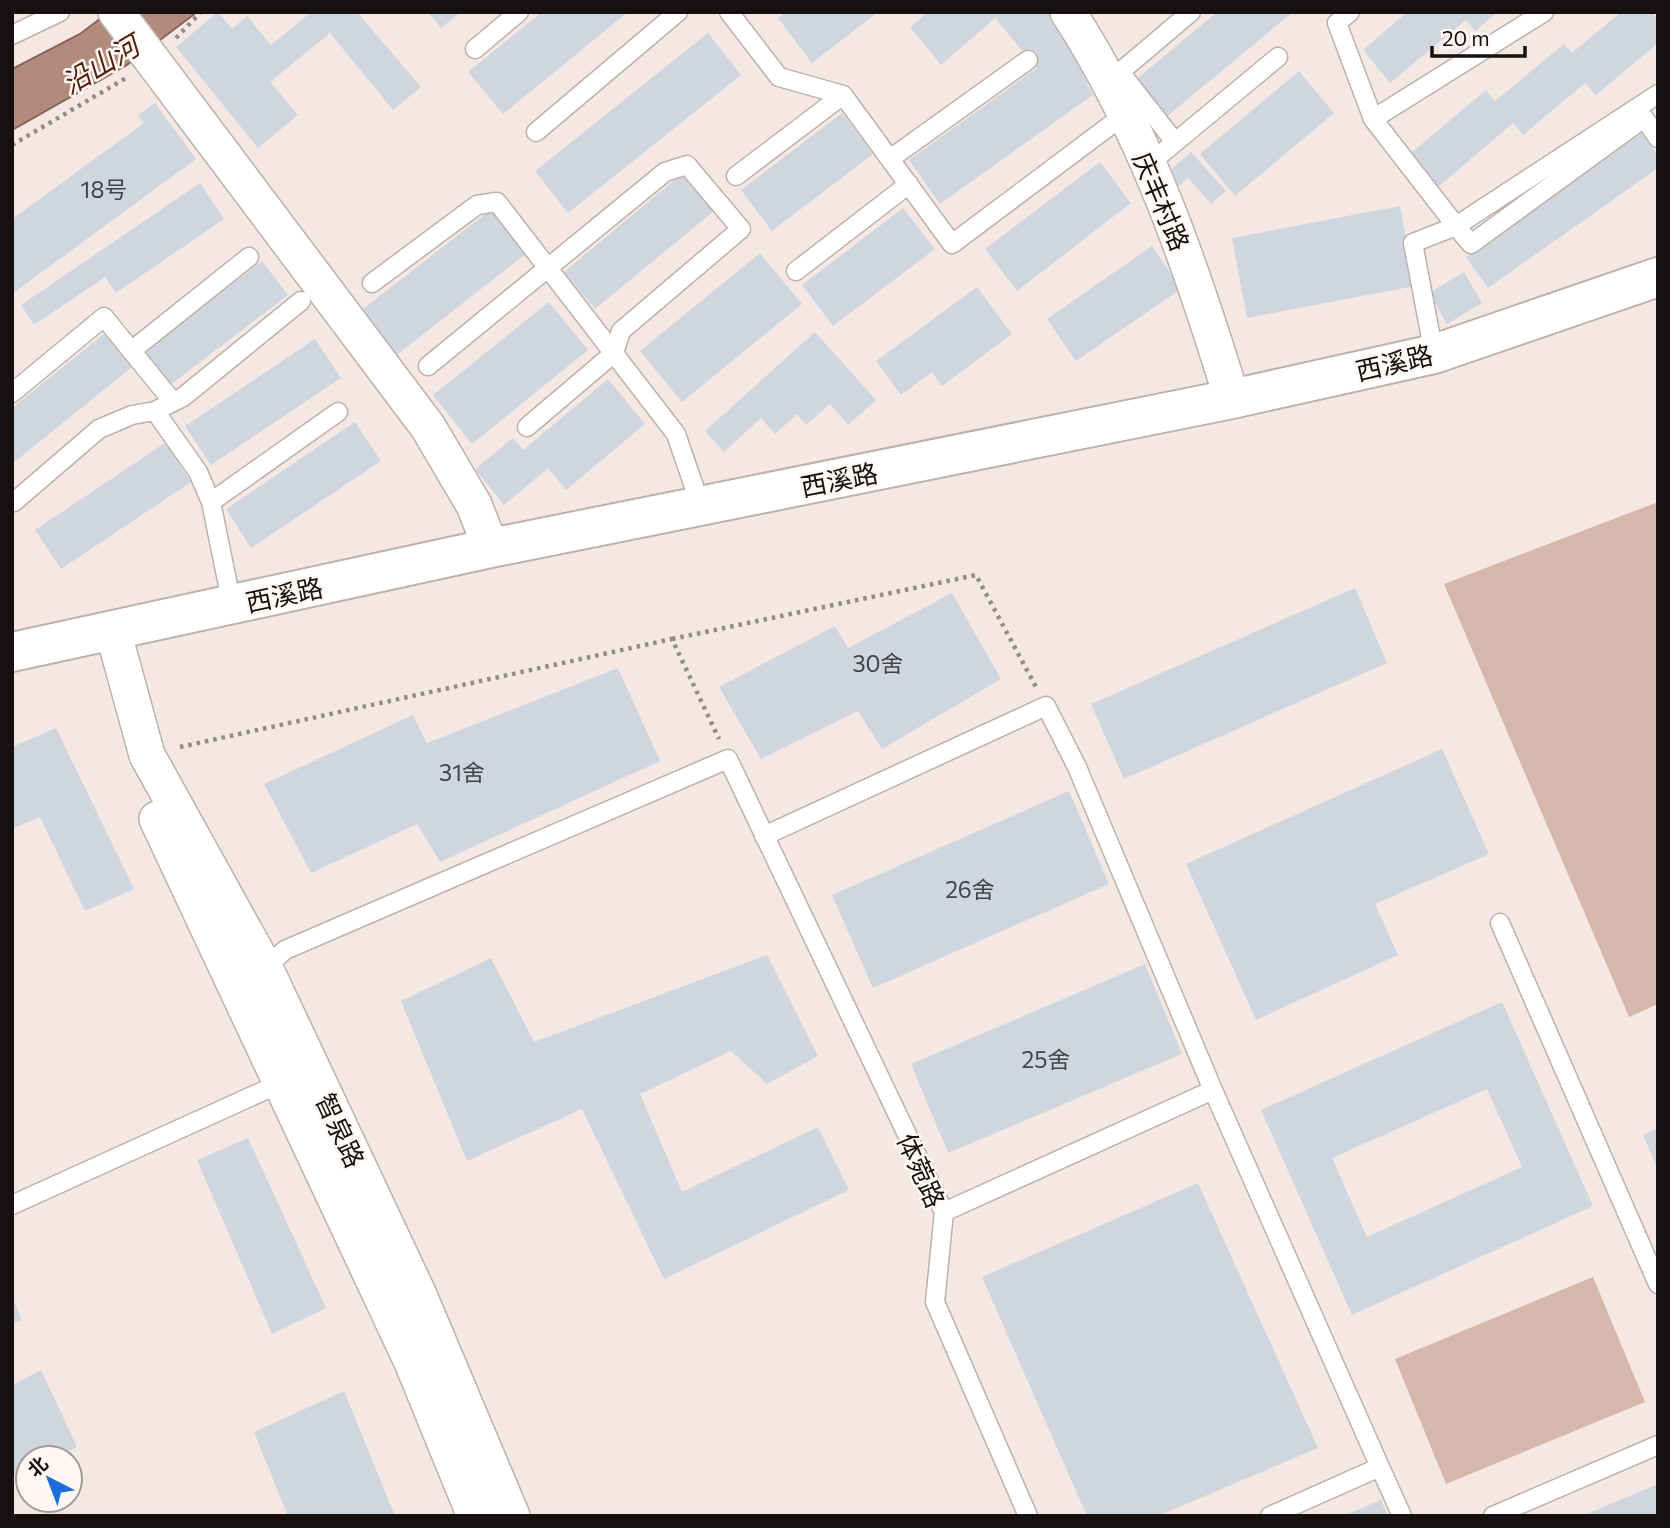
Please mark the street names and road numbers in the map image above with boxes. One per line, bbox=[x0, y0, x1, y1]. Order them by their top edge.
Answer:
street label: 庆丰村路 bbox=[1127, 147, 1197, 255]
street label: 西溪路 bbox=[1353, 338, 1435, 386]
street label: 西溪路 bbox=[798, 456, 880, 502]
street label: 西溪路 bbox=[243, 571, 325, 617]
street label: 智泉路 bbox=[310, 1088, 372, 1172]
street label: 体菀路 bbox=[892, 1128, 952, 1212]

